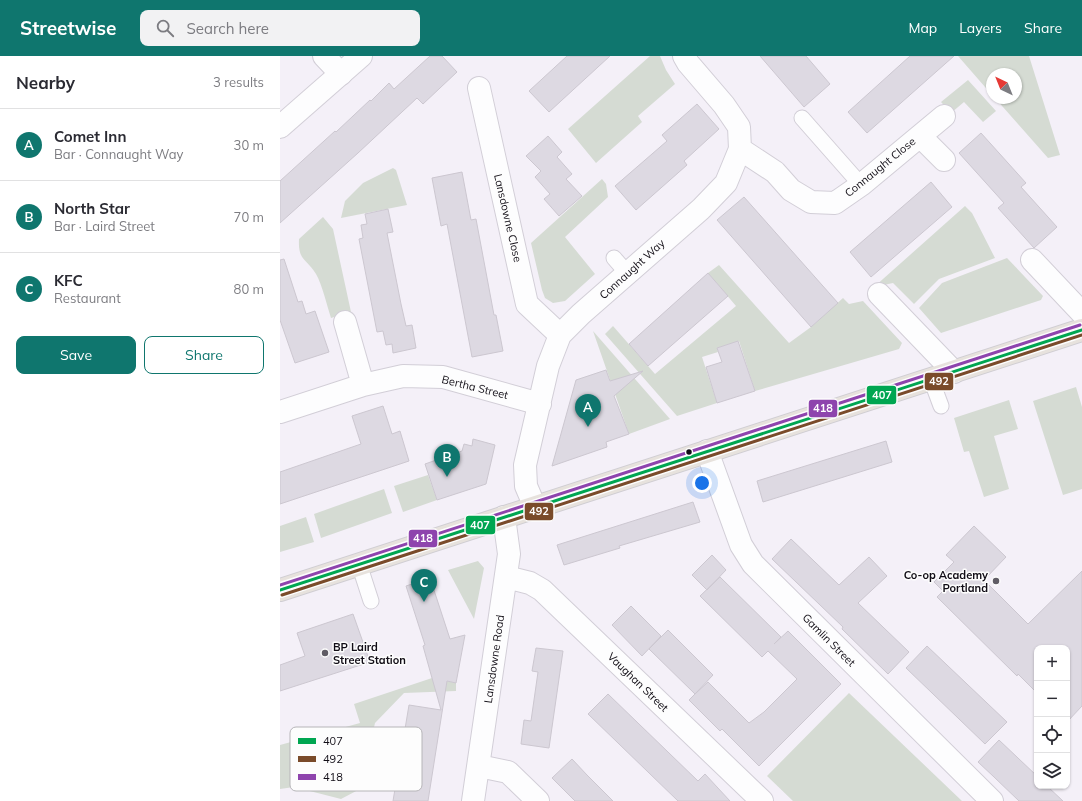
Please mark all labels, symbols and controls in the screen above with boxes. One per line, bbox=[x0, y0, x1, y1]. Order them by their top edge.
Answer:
search box bbox=[140, 10, 420, 46]
text: Streetwise bbox=[20, 16, 116, 40]
icon: search bbox=[154, 17, 176, 39]
text: Search here bbox=[186, 19, 269, 38]
text: Map bbox=[908, 19, 937, 37]
text: Layers bbox=[959, 19, 1002, 37]
text: Share bbox=[1024, 19, 1062, 37]
north arrow bbox=[986, 68, 1022, 104]
text: Nearby bbox=[16, 72, 75, 93]
text: 3 results bbox=[213, 74, 264, 90]
text: Comet Inn bbox=[54, 127, 126, 146]
street label: Connaught Close bbox=[842, 134, 918, 200]
text: A bbox=[24, 137, 34, 153]
text: 30 m bbox=[234, 137, 264, 153]
text: Bar · Connaught Way bbox=[54, 146, 183, 162]
street label: Lansdowne Close bbox=[491, 173, 525, 263]
text: North Star bbox=[54, 199, 130, 218]
text: B bbox=[25, 209, 33, 225]
text: 70 m bbox=[234, 209, 264, 225]
text: Bar · Laird Street bbox=[54, 218, 155, 234]
street label: Connaught Way bbox=[596, 236, 668, 302]
text: KFC bbox=[54, 271, 83, 290]
text: C bbox=[25, 281, 33, 297]
text: 80 m bbox=[234, 281, 264, 297]
text: Restaurant bbox=[54, 290, 121, 306]
button: Save bbox=[16, 336, 136, 374]
button: Share bbox=[144, 336, 264, 374]
street label: Bertha Street bbox=[440, 372, 510, 402]
line badge: 492 bbox=[924, 372, 954, 391]
text: 492 bbox=[929, 374, 949, 388]
line badge: 407 bbox=[866, 385, 897, 405]
text: 407 bbox=[872, 388, 892, 402]
pin: A bbox=[575, 394, 601, 427]
line badge: 418 bbox=[808, 399, 838, 418]
text: 418 bbox=[813, 401, 833, 415]
pin: B bbox=[434, 444, 460, 477]
unlabelled marker bbox=[684, 447, 694, 457]
your location bbox=[692, 473, 712, 493]
line badge: 492 bbox=[524, 502, 554, 521]
text: 492 bbox=[529, 504, 549, 518]
line badge: 407 bbox=[465, 515, 496, 535]
text: 407 bbox=[470, 518, 490, 532]
line badge: 418 bbox=[408, 529, 438, 548]
text: 418 bbox=[413, 531, 433, 545]
place label: Co-op Academy Portland bbox=[904, 568, 988, 595]
pin: C bbox=[411, 569, 437, 602]
marker: Co-op Academy Portland bbox=[991, 576, 1001, 586]
street label: Gamlin Street bbox=[800, 611, 859, 670]
street label: Lansdowne Road bbox=[481, 614, 507, 704]
place label: BP Laird Street Station bbox=[333, 640, 406, 667]
map controls bbox=[1034, 645, 1070, 789]
button: + bbox=[1034, 645, 1070, 681]
marker: BP Laird Street Station bbox=[320, 648, 330, 658]
street label: Vaughan Street bbox=[605, 649, 672, 715]
button: − bbox=[1034, 681, 1070, 717]
button: locate bbox=[1034, 717, 1070, 753]
legend bbox=[290, 727, 422, 791]
text: 407 bbox=[323, 734, 343, 748]
text: 492 bbox=[323, 752, 343, 766]
button: layers bbox=[1034, 753, 1070, 789]
text: 418 bbox=[323, 770, 343, 784]

